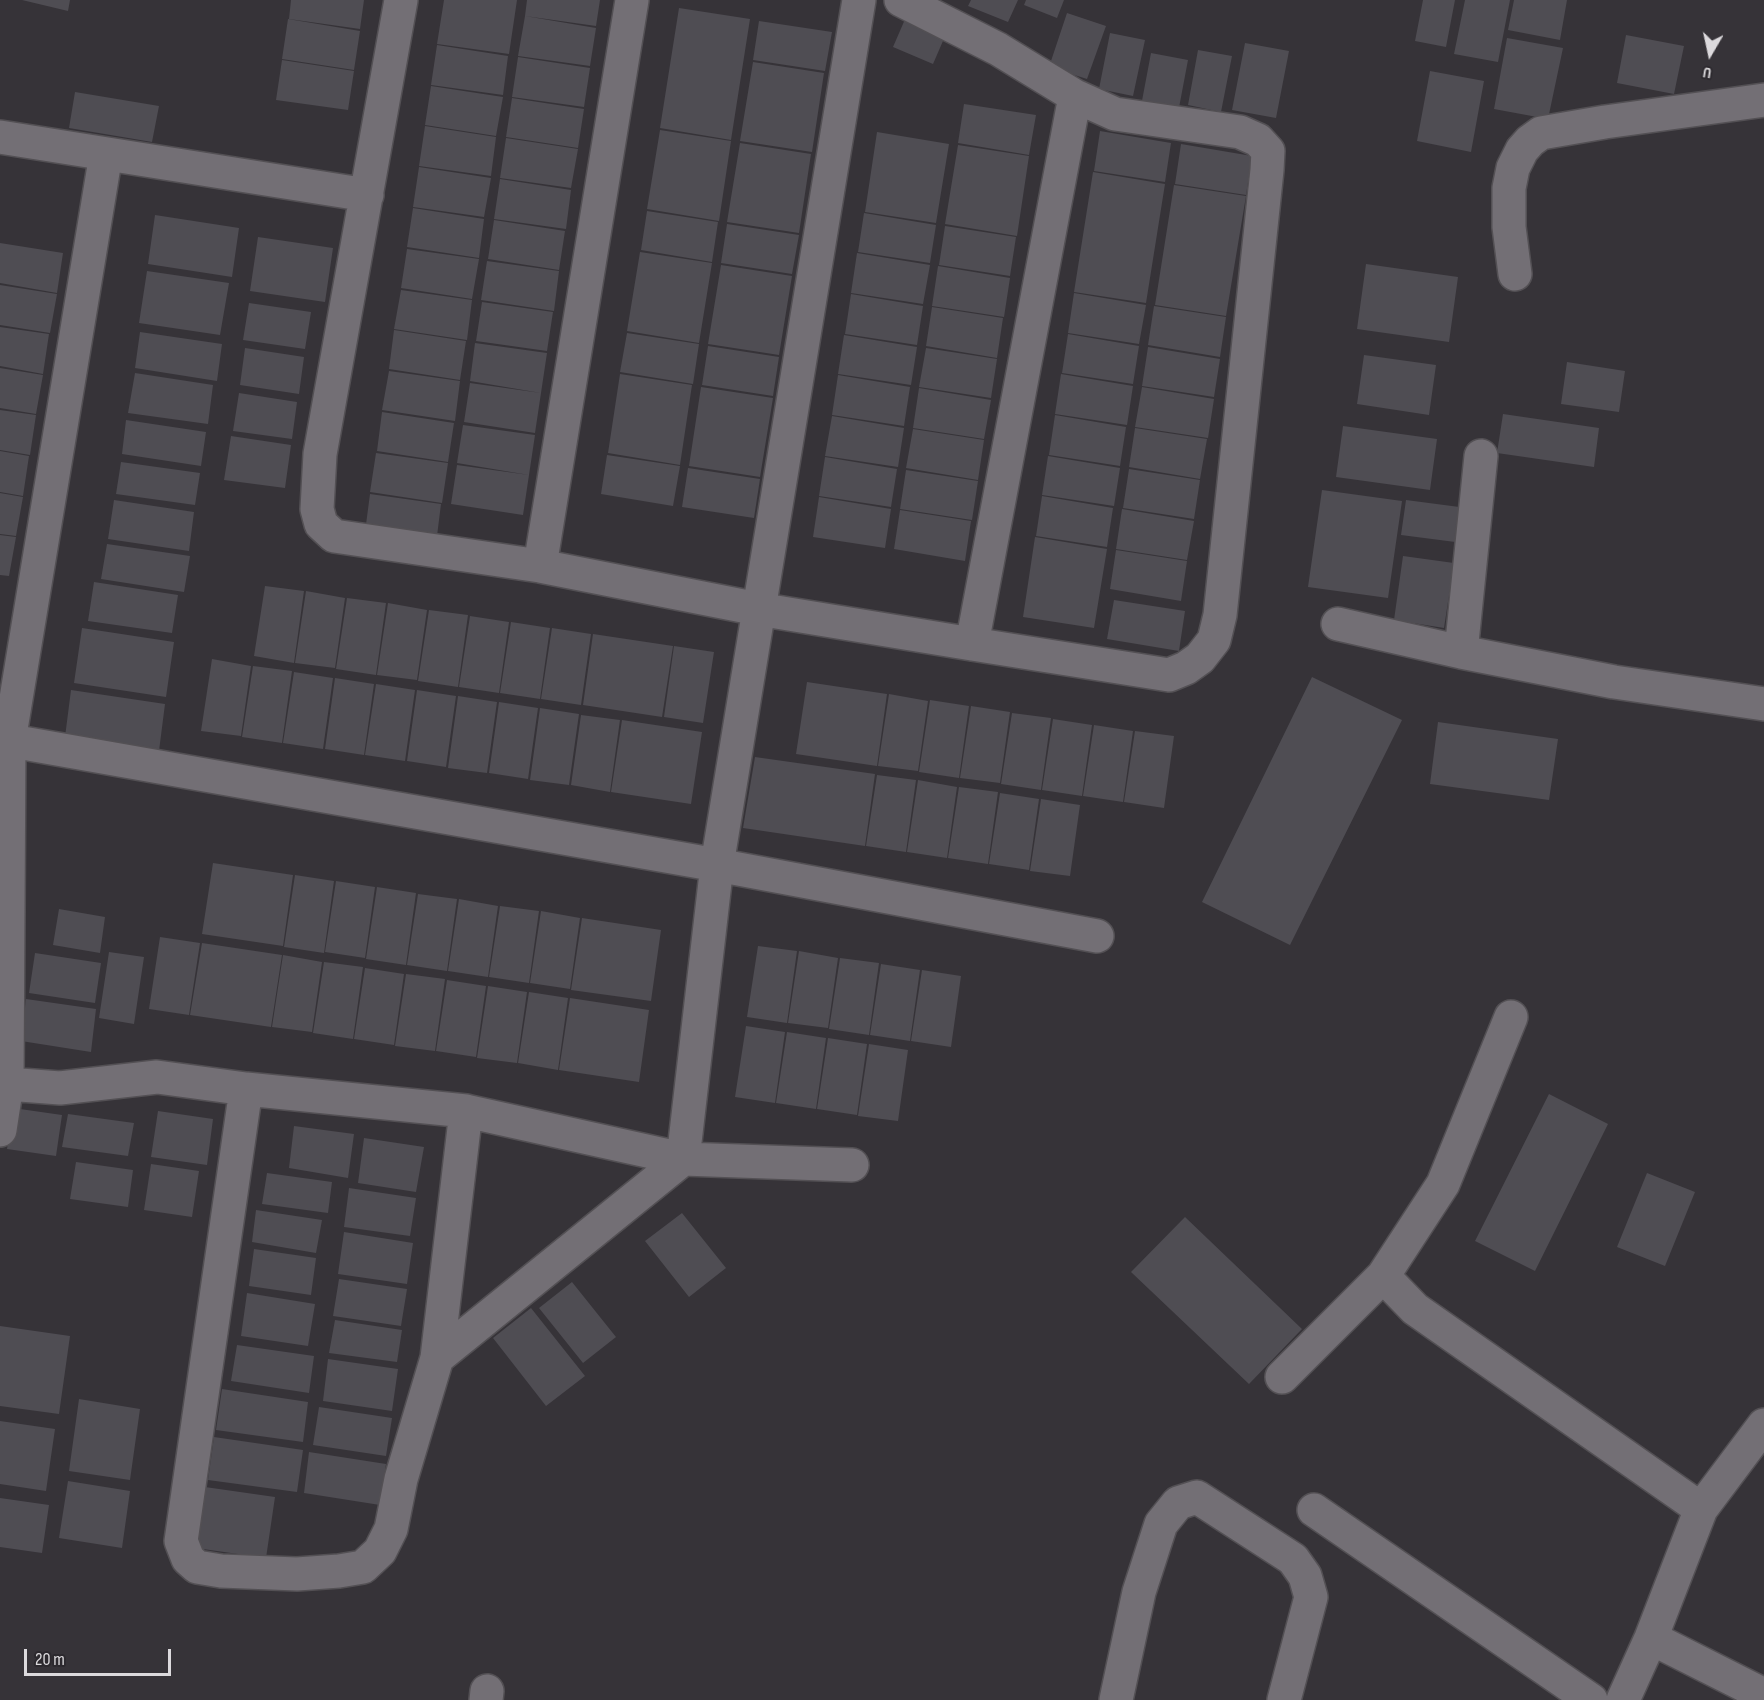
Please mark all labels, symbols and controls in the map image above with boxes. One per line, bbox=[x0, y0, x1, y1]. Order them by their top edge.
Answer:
north arrow bbox=[1680, 24, 1740, 84]
text: U bbox=[1701, 62, 1713, 82]
scale bar bbox=[27, 1637, 174, 1675]
text: 20 m bbox=[35, 1649, 65, 1670]

